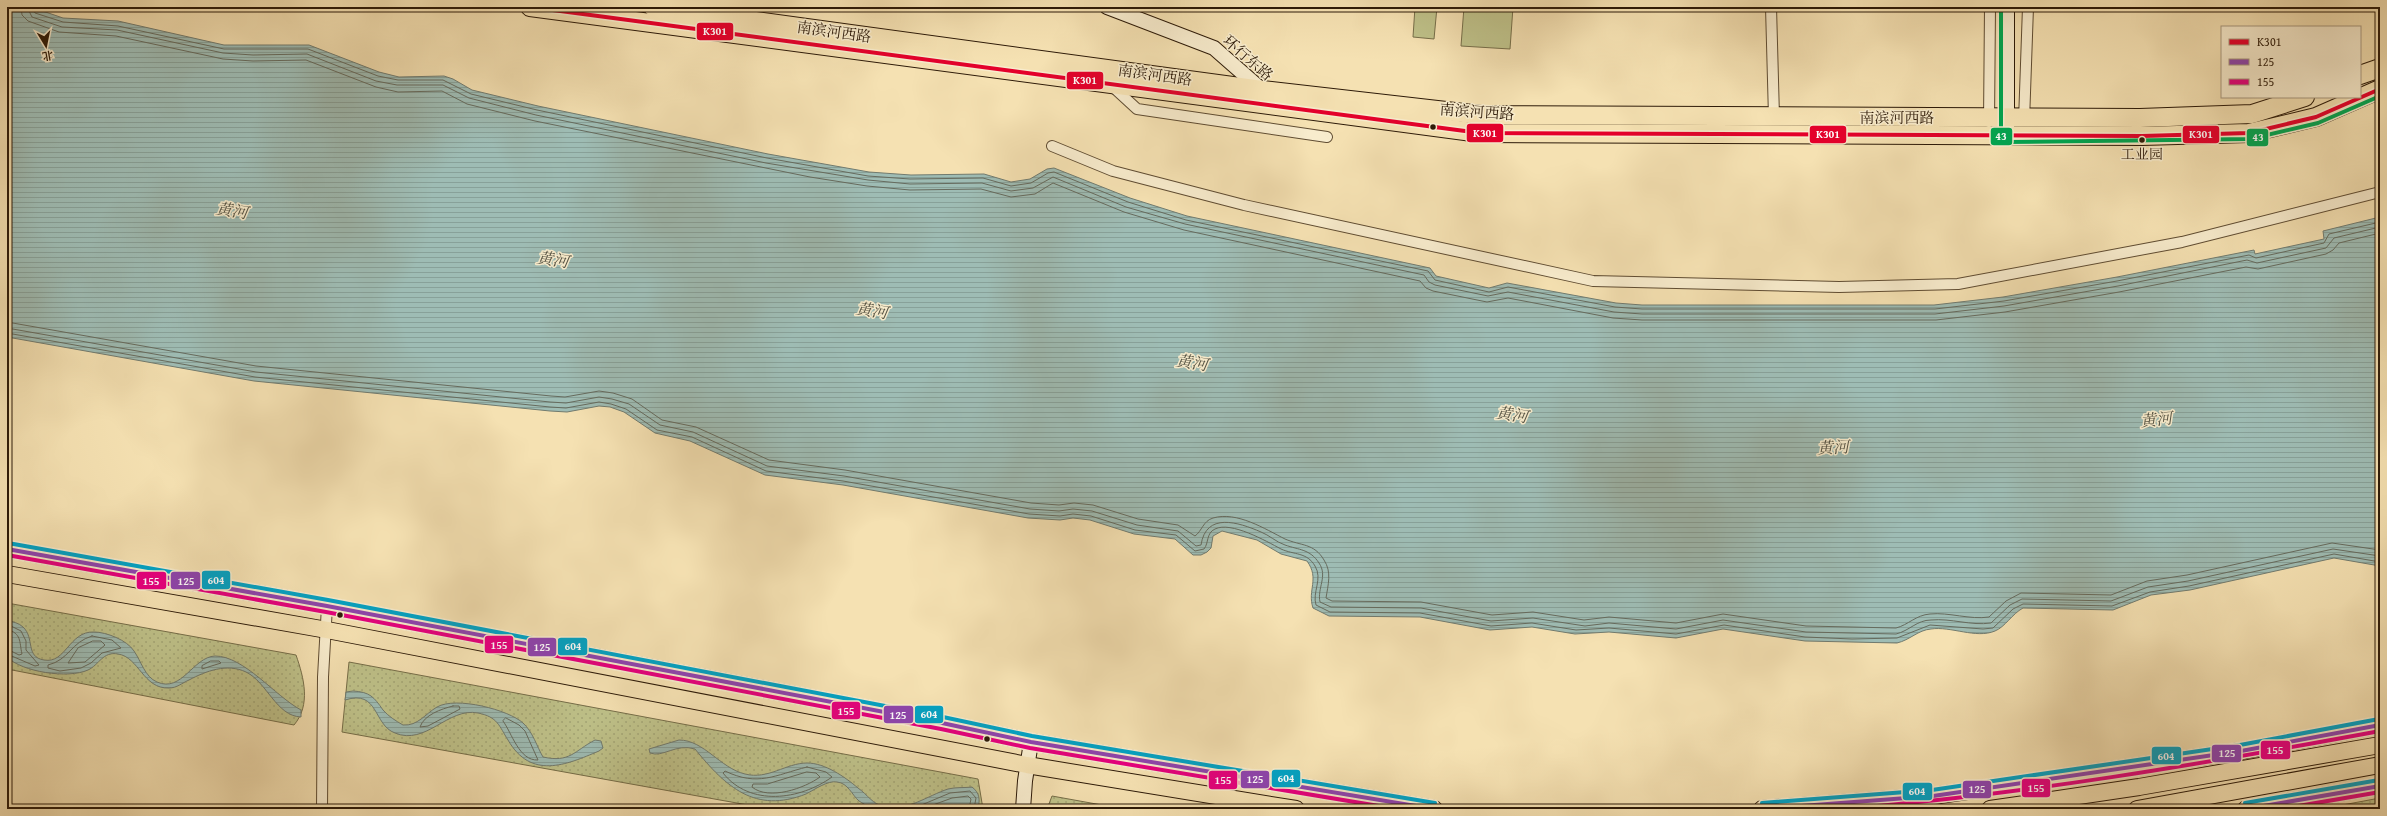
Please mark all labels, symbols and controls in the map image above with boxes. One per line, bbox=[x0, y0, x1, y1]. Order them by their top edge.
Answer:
street label: 南滨河西路 bbox=[795, 16, 873, 47]
line badge: K301 bbox=[696, 22, 734, 41]
text: K301 bbox=[703, 23, 727, 39]
north arrow bbox=[26, 26, 66, 66]
legend bbox=[2221, 26, 2361, 98]
street label: 环行东路 bbox=[1219, 30, 1278, 85]
text: K301 bbox=[2257, 33, 2282, 50]
text: 北 bbox=[41, 47, 55, 65]
text: 125 bbox=[2257, 53, 2275, 70]
street label: 南滨河西路 bbox=[1116, 59, 1194, 90]
line badge: K301 bbox=[1066, 71, 1104, 90]
text: K301 bbox=[1073, 72, 1097, 88]
text: 155 bbox=[2257, 73, 2275, 90]
street label: 南滨河西路 bbox=[1439, 98, 1515, 125]
street label: 南滨河西路 bbox=[1859, 107, 1935, 128]
unlabelled marker bbox=[1428, 122, 1438, 132]
line badge: K301 bbox=[1466, 123, 1504, 143]
text: K301 bbox=[1473, 125, 1497, 141]
line badge: K301 bbox=[1809, 125, 1847, 144]
line badge: K301 bbox=[2182, 125, 2220, 144]
text: K301 bbox=[1816, 126, 1840, 142]
text: K301 bbox=[2189, 126, 2213, 142]
line badge: 43 bbox=[1990, 127, 2013, 146]
text: 43 bbox=[1995, 128, 2007, 144]
line badge: 43 bbox=[2246, 128, 2269, 147]
text: 43 bbox=[2252, 129, 2264, 145]
marker: 工业园 bbox=[2137, 135, 2147, 145]
place label: 工业园 bbox=[2121, 144, 2163, 164]
water label: 黄河 bbox=[214, 196, 253, 225]
water label: 黄河 bbox=[535, 245, 574, 274]
water label: 黄河 bbox=[854, 296, 893, 325]
water label: 黄河 bbox=[1174, 348, 1213, 377]
water label: 黄河 bbox=[1494, 400, 1533, 429]
water label: 黄河 bbox=[2139, 405, 2176, 433]
water label: 黄河 bbox=[1816, 434, 1853, 460]
line badge: 604 bbox=[201, 570, 231, 590]
line badge: 155 bbox=[136, 571, 167, 590]
line badge: 125 bbox=[170, 571, 201, 590]
text: 604 bbox=[207, 572, 225, 588]
text: 155 bbox=[142, 573, 160, 589]
text: 125 bbox=[177, 573, 195, 589]
unlabelled marker bbox=[335, 610, 345, 620]
line badge: 155 bbox=[484, 635, 514, 654]
text: 155 bbox=[490, 637, 508, 653]
line badge: 125 bbox=[527, 637, 557, 657]
line badge: 604 bbox=[557, 637, 588, 656]
text: 604 bbox=[564, 638, 582, 654]
text: 125 bbox=[533, 639, 551, 655]
line badge: 155 bbox=[831, 701, 861, 720]
text: 155 bbox=[837, 703, 855, 719]
line badge: 125 bbox=[883, 705, 914, 724]
line badge: 604 bbox=[914, 705, 944, 724]
text: 604 bbox=[920, 706, 938, 722]
text: 125 bbox=[889, 707, 907, 723]
unlabelled marker bbox=[982, 734, 992, 744]
line badge: 155 bbox=[2260, 740, 2291, 760]
text: 155 bbox=[2266, 742, 2284, 758]
line badge: 125 bbox=[2211, 744, 2242, 763]
text: 125 bbox=[2218, 745, 2236, 761]
line badge: 604 bbox=[2151, 746, 2182, 765]
text: 604 bbox=[2157, 748, 2175, 764]
line badge: 604 bbox=[1271, 769, 1301, 788]
line badge: 155 bbox=[1208, 770, 1238, 790]
line badge: 125 bbox=[1240, 770, 1270, 789]
text: 604 bbox=[1277, 770, 1295, 786]
text: 125 bbox=[1246, 771, 1264, 787]
text: 155 bbox=[1214, 772, 1232, 788]
line badge: 155 bbox=[2021, 778, 2051, 798]
line badge: 125 bbox=[1962, 780, 1992, 799]
text: 155 bbox=[2027, 780, 2045, 796]
text: 125 bbox=[1968, 781, 1986, 797]
line badge: 604 bbox=[1902, 782, 1933, 801]
text: 604 bbox=[1908, 783, 1926, 799]

